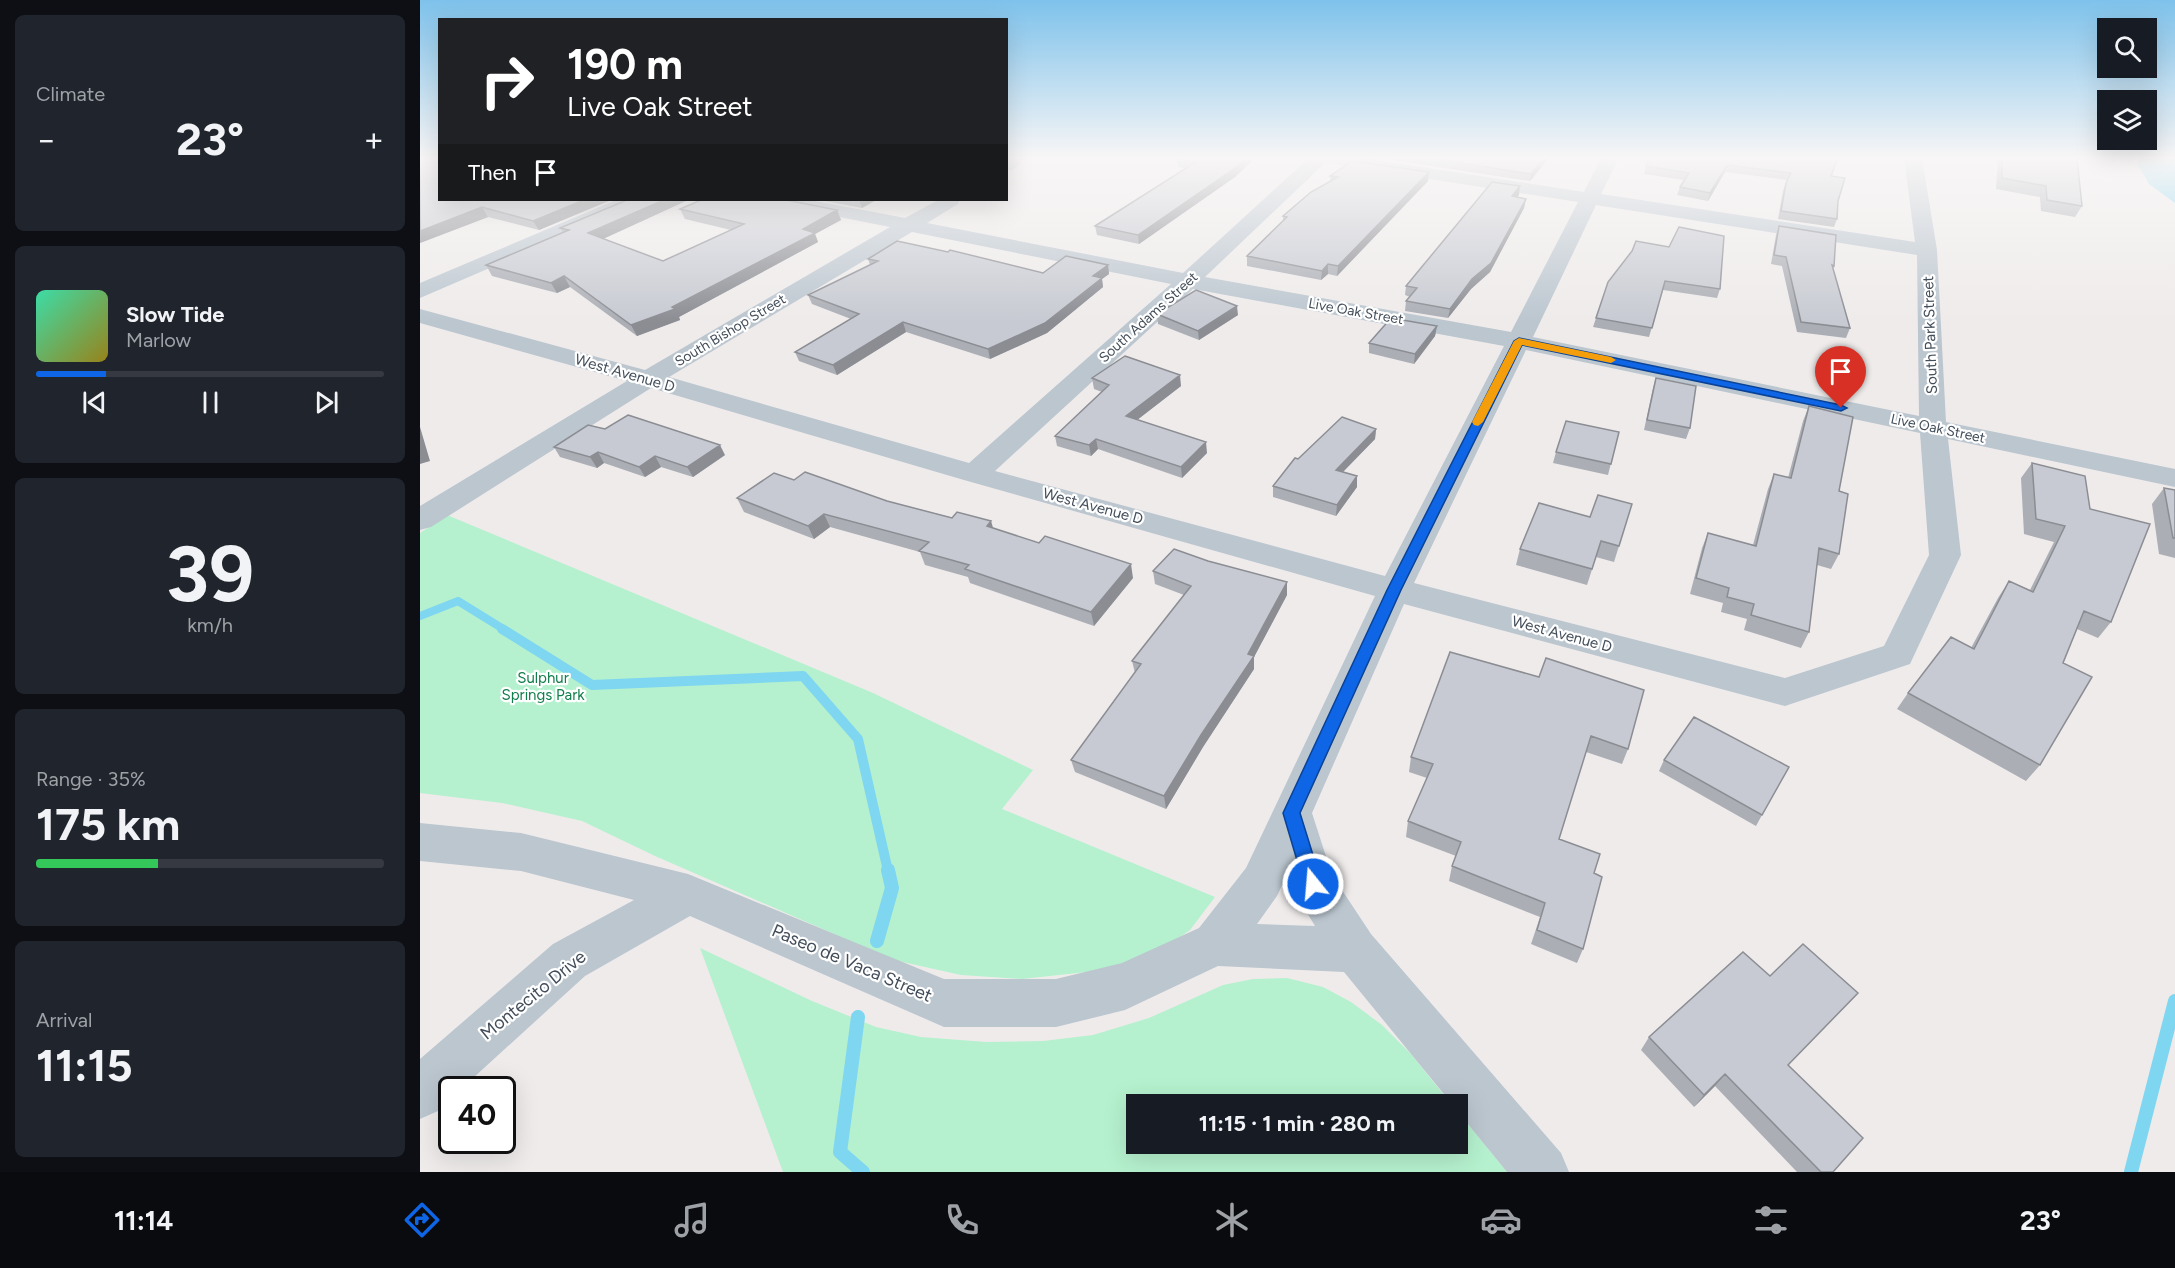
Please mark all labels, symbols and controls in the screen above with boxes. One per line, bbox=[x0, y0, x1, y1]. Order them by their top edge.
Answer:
map controls bbox=[2097, 18, 2157, 150]
button: search bbox=[2097, 18, 2157, 78]
text: 190 m bbox=[567, 39, 683, 90]
icon: right bbox=[468, 42, 546, 120]
text: Climate bbox=[36, 82, 105, 106]
text: Live Oak Street bbox=[567, 90, 753, 123]
button: layers bbox=[2097, 90, 2157, 150]
text: 23° bbox=[176, 112, 244, 166]
text: − bbox=[36, 120, 57, 159]
text: + bbox=[363, 120, 384, 159]
icon: arrive bbox=[529, 156, 562, 189]
text: Then bbox=[468, 159, 517, 186]
street label: South Adams Street bbox=[1095, 269, 1201, 366]
street label: South Park Street bbox=[1919, 275, 1941, 394]
street label: South Bishop Street bbox=[672, 291, 789, 370]
street label: Live Oak Street bbox=[1307, 295, 1405, 328]
text: Slow Tide bbox=[126, 301, 225, 328]
text: Marlow bbox=[126, 328, 191, 352]
pin bbox=[1815, 346, 1866, 408]
street label: West Avenue D bbox=[573, 350, 677, 396]
icon: arrive bbox=[1824, 355, 1857, 388]
icon: previous bbox=[78, 386, 111, 419]
icon: pause bbox=[194, 386, 227, 419]
icon: next bbox=[310, 386, 343, 419]
street label: Live Oak Street bbox=[1889, 410, 1987, 447]
street label: West Avenue D bbox=[1041, 484, 1145, 528]
text: 39 bbox=[166, 527, 254, 621]
street label: West Avenue D bbox=[1510, 612, 1614, 656]
text: km/h bbox=[187, 613, 233, 637]
park label: Sulphur Springs Park bbox=[501, 669, 585, 704]
text: Range · 35% bbox=[36, 767, 146, 791]
text: 175 km bbox=[36, 797, 180, 851]
position arrow bbox=[1281, 852, 1345, 916]
street label: Paseo de Vaca Street bbox=[769, 919, 936, 1007]
street label: Montecito Drive bbox=[476, 946, 590, 1044]
text: Arrival bbox=[36, 1008, 92, 1032]
text: 11:15 bbox=[36, 1038, 133, 1092]
speed limit sign: 40 bbox=[438, 1076, 516, 1154]
text: 11:15 · 1 min · 280 m bbox=[1199, 1110, 1395, 1137]
icon: directions bbox=[401, 1199, 443, 1241]
icon: music bbox=[671, 1199, 713, 1241]
icon: phone bbox=[941, 1199, 983, 1241]
icon: climate bbox=[1211, 1199, 1253, 1241]
icon: car bbox=[1480, 1199, 1522, 1241]
icon: filters bbox=[1750, 1199, 1792, 1241]
text: 11:14 bbox=[114, 1204, 173, 1237]
text: 23° bbox=[2020, 1204, 2061, 1237]

